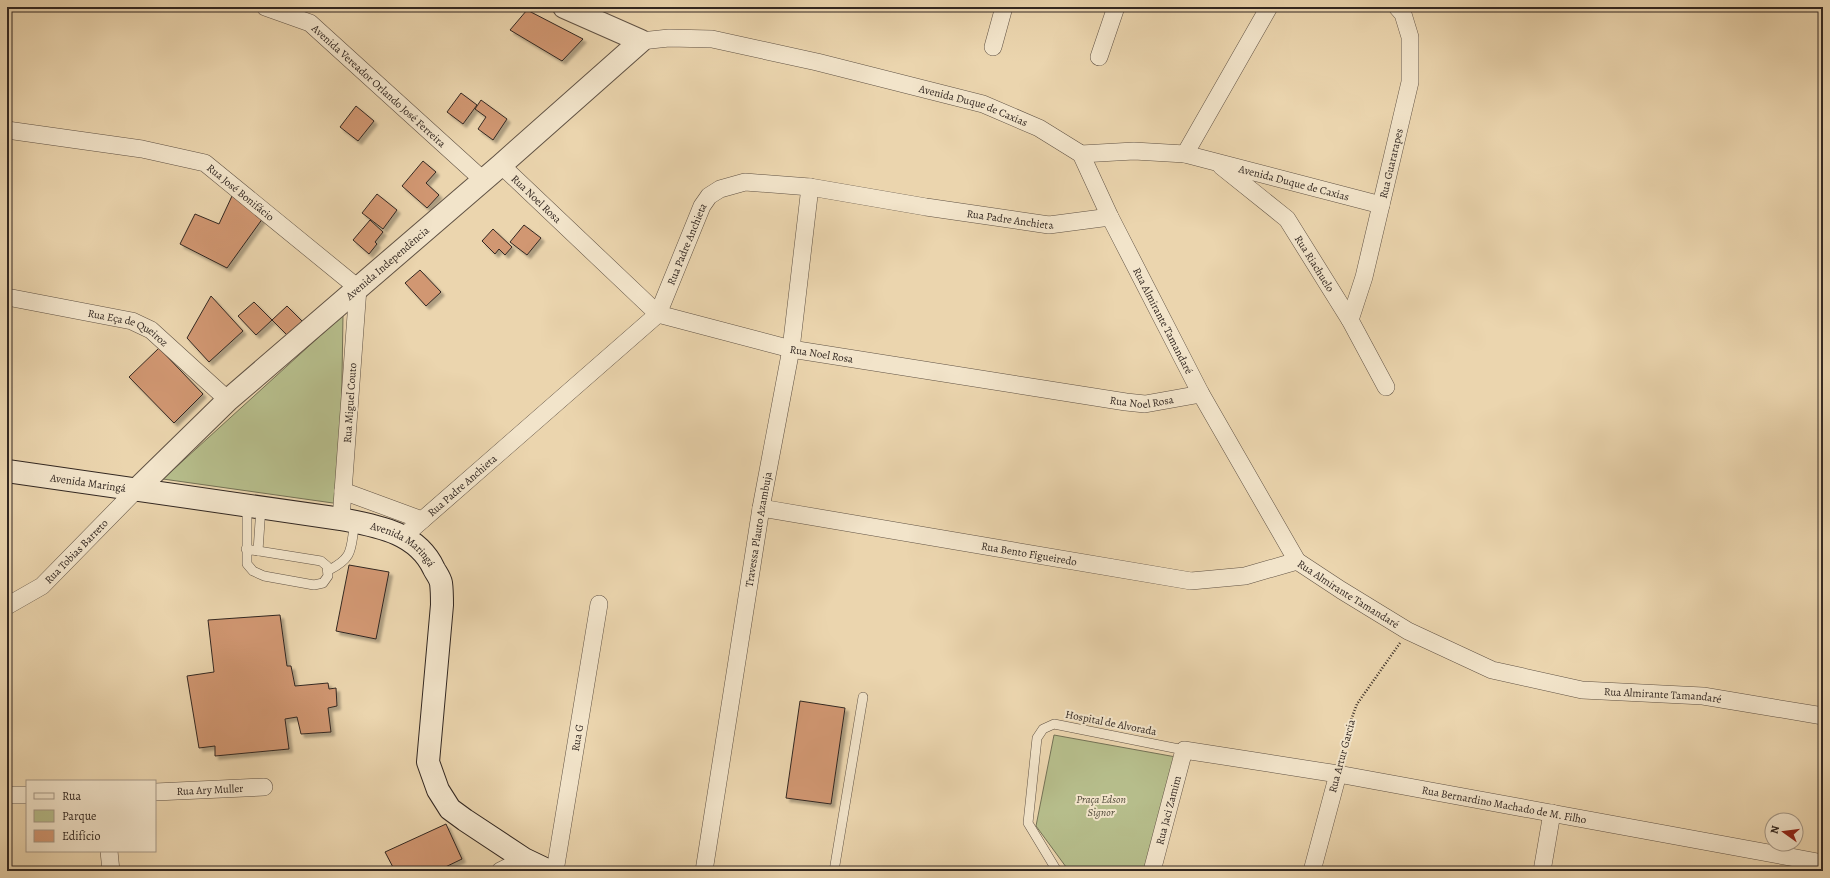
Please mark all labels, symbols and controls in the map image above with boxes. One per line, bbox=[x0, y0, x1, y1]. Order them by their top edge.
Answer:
street label: Avenida Vereador Orlando José Ferreira bbox=[308, 20, 450, 151]
street label: Avenida Duque de Caxias bbox=[916, 80, 1030, 130]
street label: Rua Guararapes bbox=[1375, 127, 1406, 200]
street label: Rua José Bonifácio bbox=[204, 160, 278, 225]
street label: Avenida Duque de Caxias bbox=[1236, 161, 1351, 204]
street label: Rua Noel Rosa bbox=[508, 171, 566, 227]
street label: Rua Padre Anchieta bbox=[663, 199, 710, 287]
street label: Rua Padre Anchieta bbox=[966, 206, 1055, 233]
street label: Avenida Independência bbox=[342, 222, 433, 304]
street label: Rua Riachuelo bbox=[1291, 232, 1338, 295]
street label: Rua Almirante Tamandaré bbox=[1130, 265, 1197, 377]
street label: Rua Eça de Queiroz bbox=[87, 305, 172, 350]
street label: Rua Noel Rosa bbox=[789, 341, 855, 366]
street label: Rua Miguel Couto bbox=[340, 362, 360, 444]
street label: Rua Noel Rosa bbox=[1109, 391, 1176, 412]
street label: Rua Padre Anchieta bbox=[424, 450, 500, 520]
street label: Travessa Plauto Azambuja bbox=[741, 469, 775, 588]
street label: Avenida Maringá bbox=[48, 470, 128, 496]
street label: Rua Tobias Barreto bbox=[41, 515, 112, 587]
street label: Avenida Maringá bbox=[368, 518, 439, 570]
street label: Rua Bento Figueiredo bbox=[980, 538, 1079, 569]
street label: Rua Almirante Tamandaré bbox=[1295, 556, 1402, 632]
street label: Rua Almirante Tamandaré bbox=[1604, 684, 1723, 706]
street label: Hospital de Alvorada bbox=[1064, 707, 1159, 739]
street label: Rua Artur Garcia bbox=[1325, 717, 1359, 794]
street label: Rua G bbox=[567, 723, 587, 752]
street label: Rua Jaci Zamim bbox=[1152, 774, 1184, 846]
legend bbox=[26, 780, 156, 852]
street label: Rua Ary Muller bbox=[176, 780, 244, 799]
street label: Rua Bernardino Machado de M. Filho bbox=[1421, 782, 1588, 827]
text: Rua bbox=[62, 788, 81, 804]
park label: Praça Edson Signor bbox=[1076, 792, 1126, 820]
text: Parque bbox=[62, 808, 97, 824]
north arrow bbox=[1764, 812, 1804, 852]
text: N bbox=[1767, 824, 1783, 835]
text: Edifício bbox=[62, 828, 100, 844]

